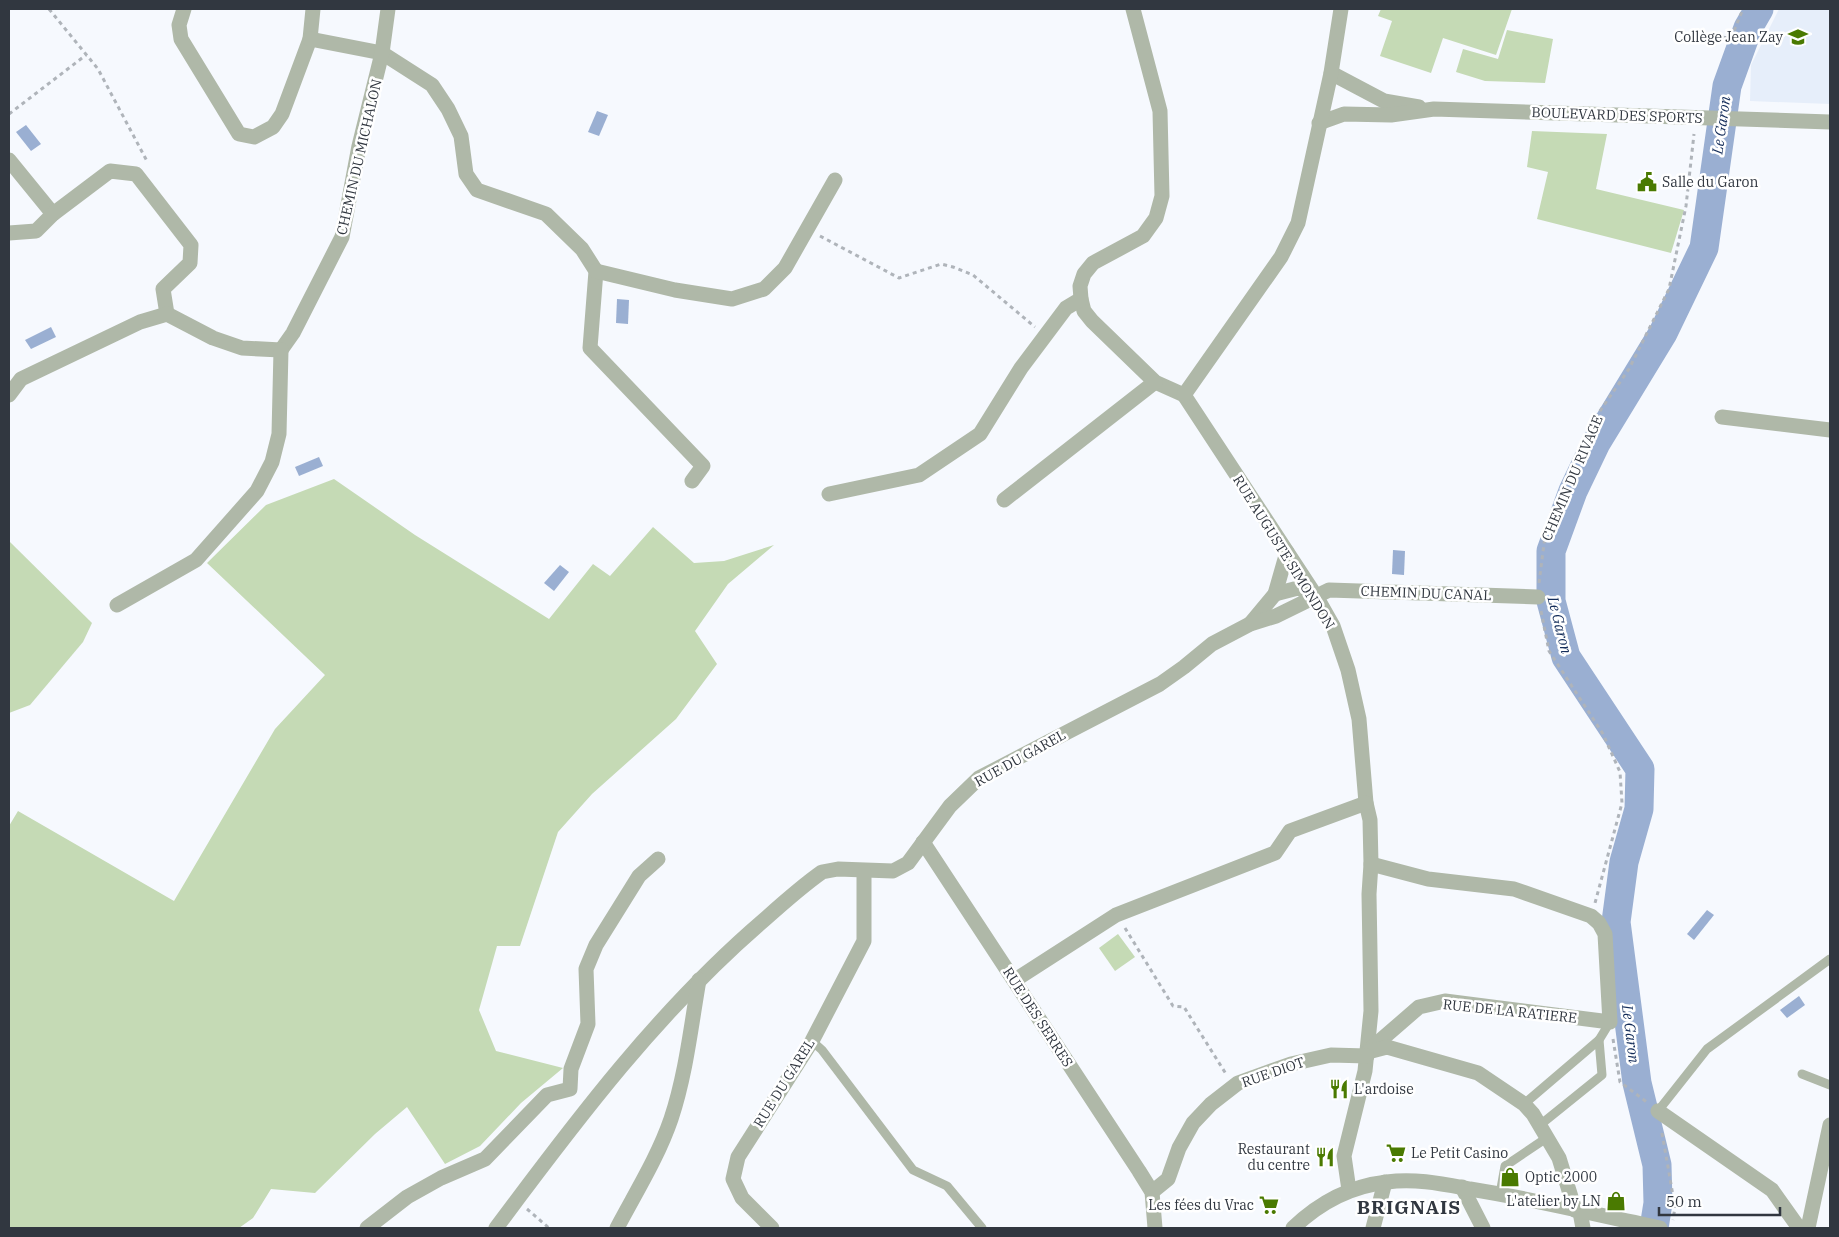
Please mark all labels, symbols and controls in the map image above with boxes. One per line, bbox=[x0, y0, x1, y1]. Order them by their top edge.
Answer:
school or university icon: Collège Jean Zay bbox=[1787, 26, 1809, 48]
place label: Collège Jean Zay bbox=[1674, 28, 1784, 46]
street label: CHEMIN DU MICHALON bbox=[332, 77, 386, 237]
water label: Le Garon bbox=[1707, 94, 1735, 156]
street label: BOULEVARD DES SPORTS bbox=[1531, 103, 1703, 127]
public building icon: Salle du Garon bbox=[1636, 171, 1658, 193]
place label: Salle du Garon bbox=[1662, 173, 1758, 191]
street label: CHEMIN DU RIVAGE bbox=[1537, 412, 1607, 544]
street label: RUE AUGUSTE SIMONDON bbox=[1229, 472, 1339, 632]
street label: CHEMIN DU CANAL bbox=[1360, 582, 1492, 604]
water label: Le Garon bbox=[1543, 593, 1576, 656]
street label: RUE DU GAREL bbox=[971, 726, 1069, 790]
street label: RUE DES SERRES bbox=[999, 964, 1077, 1070]
street label: RUE DE LA RATIERE bbox=[1442, 995, 1578, 1027]
water label: Le Garon bbox=[1618, 1003, 1644, 1065]
street label: RUE DU GAREL bbox=[749, 1035, 819, 1131]
street label: RUE DIOT bbox=[1239, 1053, 1307, 1091]
restaurant icon: L'ardoise bbox=[1328, 1078, 1350, 1100]
place label: L'ardoise bbox=[1354, 1080, 1414, 1098]
place label: Restaurant du centre bbox=[1238, 1140, 1310, 1174]
supermarket icon: Le Petit Casino bbox=[1385, 1142, 1407, 1164]
place label: Le Petit Casino bbox=[1411, 1144, 1508, 1162]
restaurant icon: Restaurant du centre bbox=[1314, 1146, 1336, 1168]
shop icon: Optic 2000 bbox=[1499, 1166, 1521, 1188]
place label: Optic 2000 bbox=[1525, 1168, 1597, 1186]
scale bar bbox=[1659, 1184, 1780, 1216]
shop icon: L'atelier by LN bbox=[1605, 1190, 1627, 1212]
place label: L'atelier by LN bbox=[1507, 1192, 1601, 1210]
text: 50 m bbox=[1666, 1192, 1702, 1211]
supermarket icon: Les fées du Vrac bbox=[1258, 1194, 1280, 1216]
district label: BRIGNAIS bbox=[1357, 1195, 1461, 1219]
place label: Les fées du Vrac bbox=[1148, 1196, 1254, 1214]

